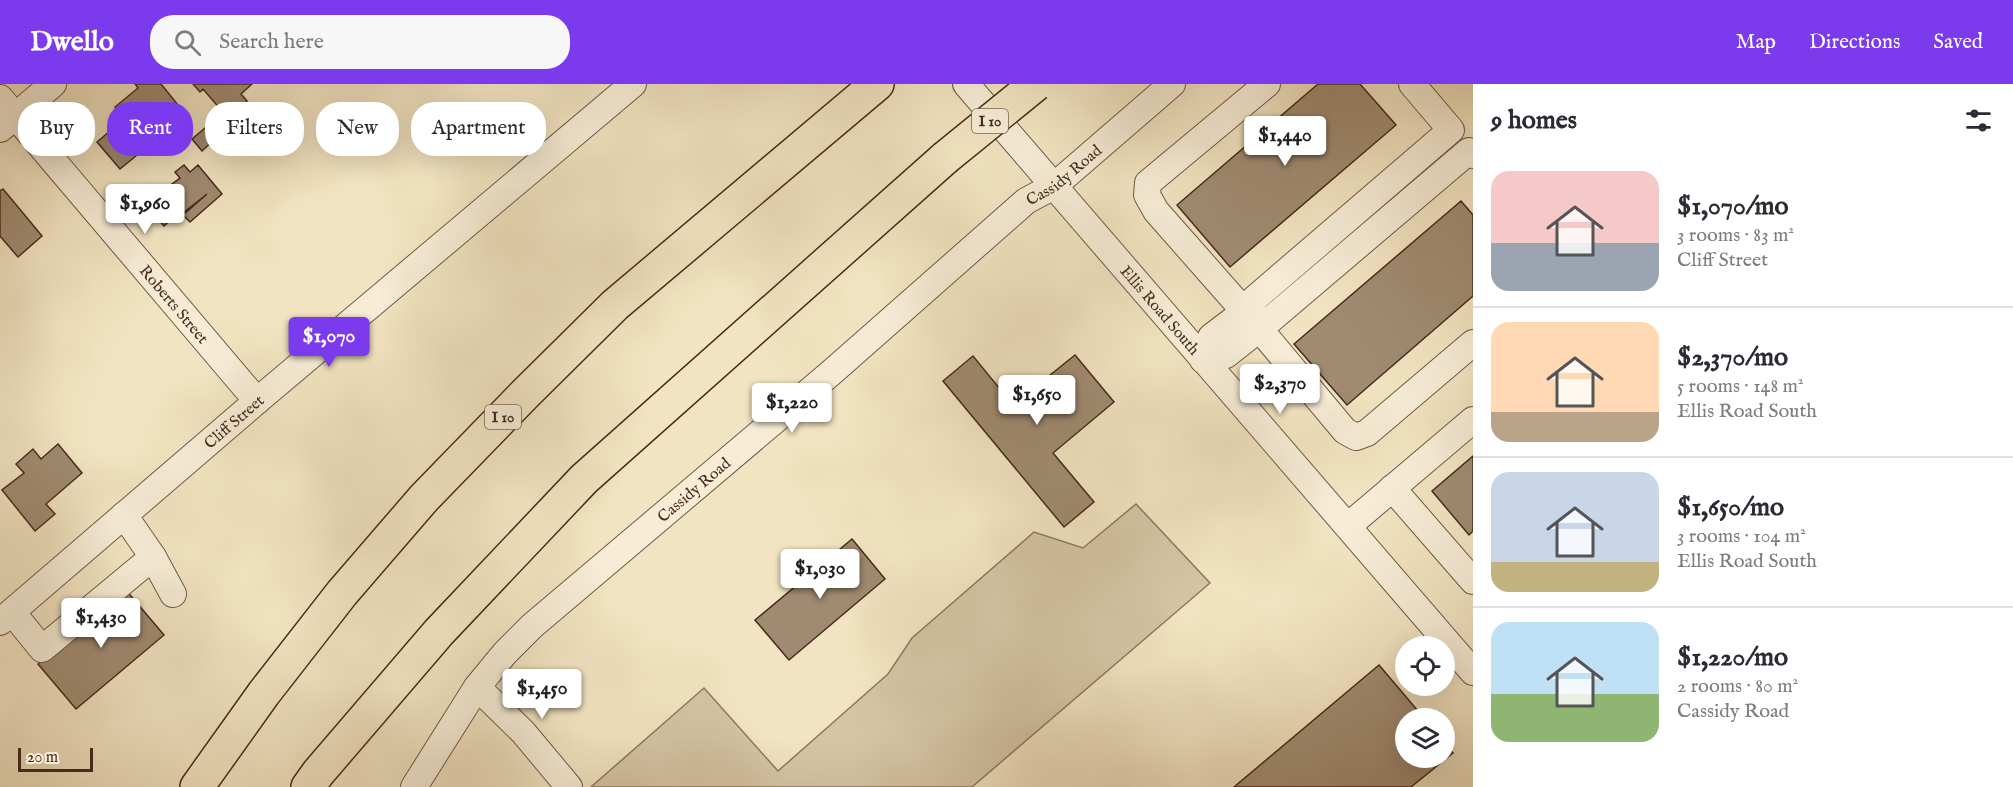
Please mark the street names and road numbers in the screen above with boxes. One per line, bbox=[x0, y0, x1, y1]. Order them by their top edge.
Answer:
road number: I 10 bbox=[972, 109, 1008, 133]
street label: Cassidy Road bbox=[1023, 141, 1107, 211]
street label: Roberts Street bbox=[134, 262, 212, 349]
street label: Ellis Road South bbox=[1115, 262, 1204, 360]
street label: Cliff Street bbox=[201, 391, 269, 454]
road number: I 10 bbox=[485, 405, 521, 429]
street label: Cassidy Road bbox=[654, 454, 736, 527]

